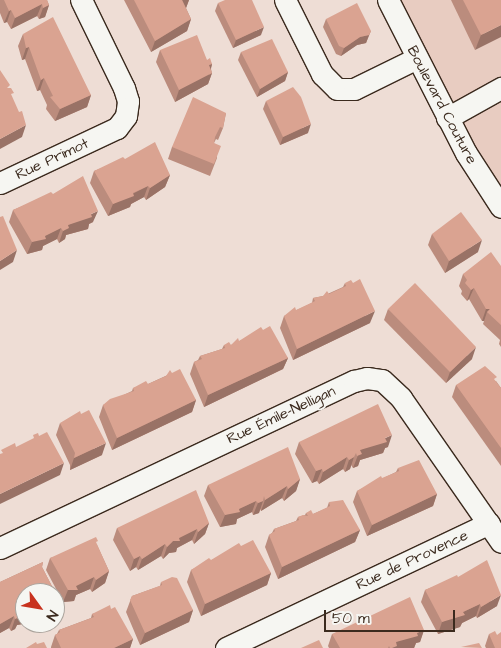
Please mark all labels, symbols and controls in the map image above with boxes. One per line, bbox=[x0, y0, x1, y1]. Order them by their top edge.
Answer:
street label: Boulevard Couture bbox=[403, 43, 481, 167]
street label: Rue Primot bbox=[13, 134, 91, 184]
street label: Rue Émile-Nelligan bbox=[224, 382, 338, 448]
street label: Rue de Provence bbox=[353, 526, 471, 594]
north arrow bbox=[15, 583, 65, 633]
scale bar bbox=[326, 600, 457, 632]
text: N bbox=[41, 606, 63, 624]
text: 50 m bbox=[332, 608, 370, 629]

